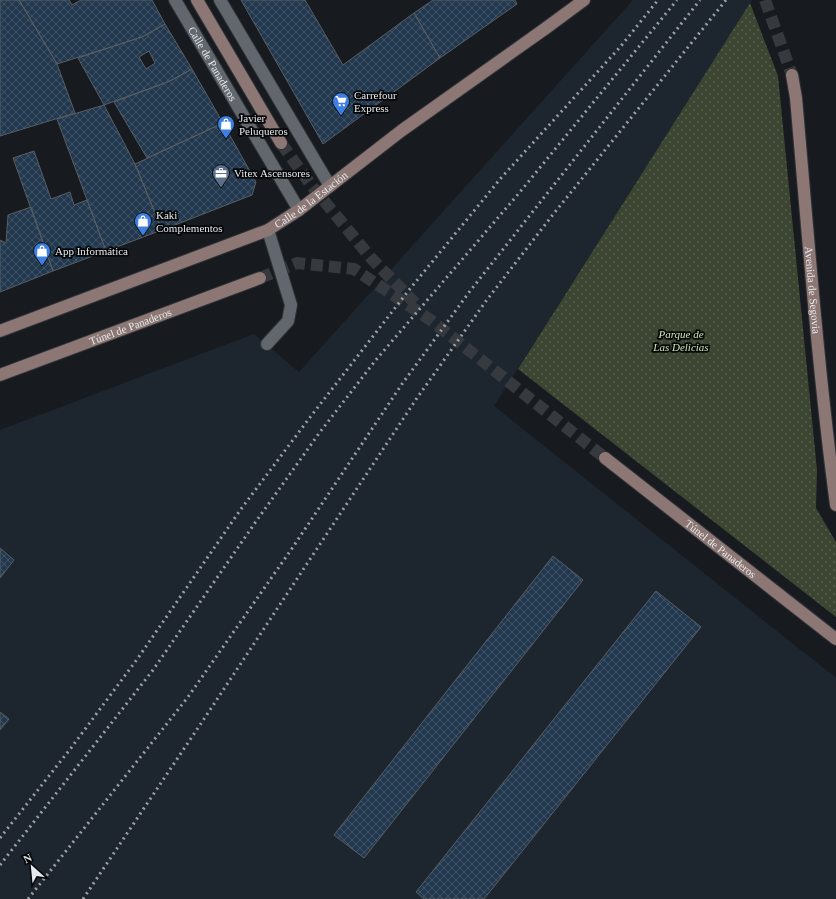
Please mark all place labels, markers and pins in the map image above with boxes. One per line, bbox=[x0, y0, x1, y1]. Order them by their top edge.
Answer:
place label: Carrefour Express bbox=[354, 89, 397, 114]
supermarket icon: Carrefour Express bbox=[331, 91, 351, 116]
place label: Javier Peluqueros bbox=[239, 112, 288, 137]
shop icon: Javier Peluqueros bbox=[216, 114, 236, 139]
office icon: Vitex Ascensores bbox=[211, 163, 231, 188]
place label: Vitex Ascensores bbox=[234, 167, 310, 179]
place label: Kaki Complementos bbox=[156, 209, 223, 234]
shop icon: Kaki Complementos bbox=[133, 211, 153, 236]
shop icon: App Informática bbox=[32, 241, 52, 266]
place label: App Informática bbox=[55, 245, 128, 257]

